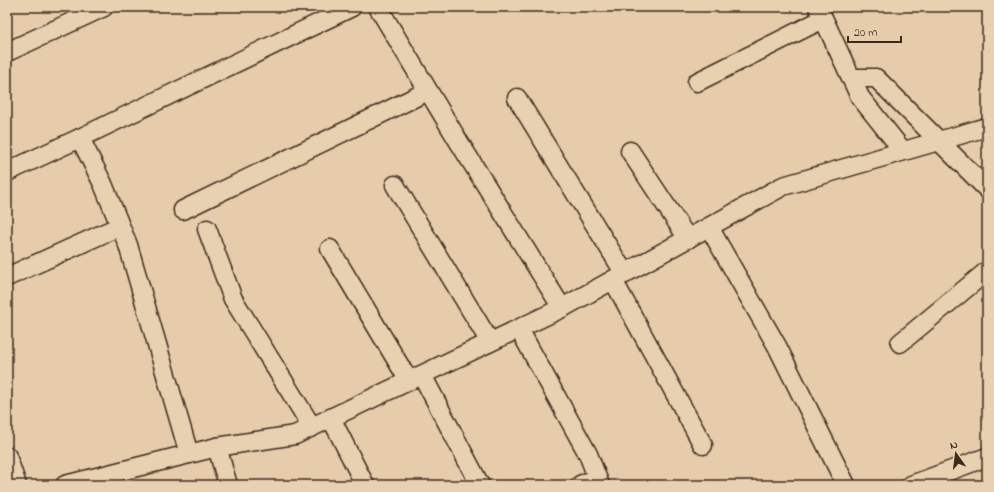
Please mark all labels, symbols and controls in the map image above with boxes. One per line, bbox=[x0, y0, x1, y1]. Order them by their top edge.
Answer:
scale bar bbox=[848, 18, 901, 44]
text: 20 m bbox=[854, 24, 877, 42]
north arrow bbox=[936, 434, 976, 474]
text: N bbox=[948, 437, 959, 454]

